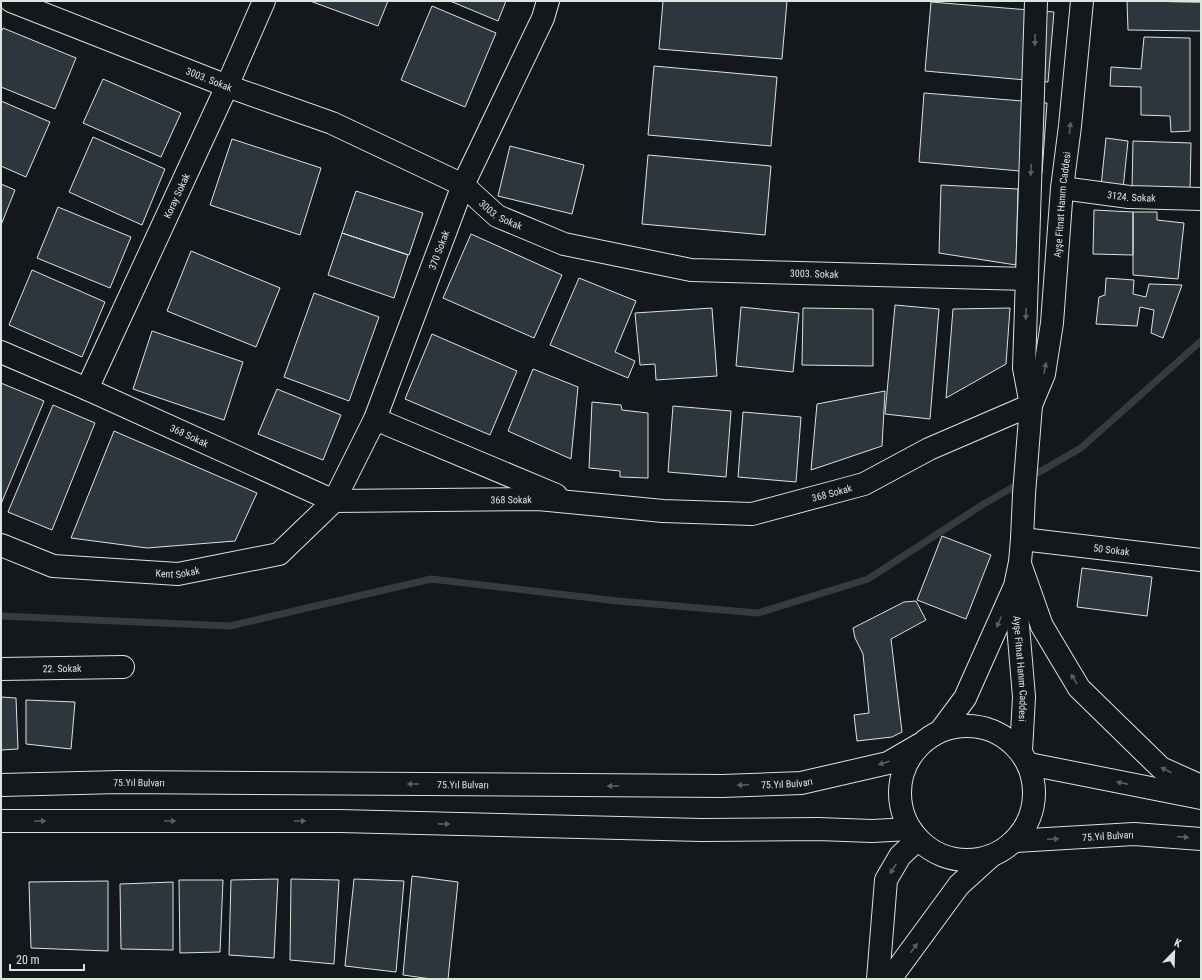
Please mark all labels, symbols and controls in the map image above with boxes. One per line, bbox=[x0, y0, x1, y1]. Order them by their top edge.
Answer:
one-way arrow bbox=[1032, 34, 1038, 47]
street label: 3003. Sokak bbox=[184, 65, 234, 94]
one-way arrow bbox=[1066, 122, 1073, 134]
street label: Ayşe Fitnat Hanım Caddesi bbox=[1052, 151, 1073, 258]
one-way arrow bbox=[1028, 164, 1034, 177]
street label: Koray Sokak bbox=[162, 171, 192, 220]
street label: 3124. Sokak bbox=[1106, 189, 1156, 204]
street label: 3003. Sokak bbox=[477, 198, 524, 232]
street label: 370 Sokak bbox=[427, 228, 452, 271]
street label: 3003. Sokak bbox=[790, 268, 839, 280]
one-way arrow bbox=[1023, 308, 1029, 321]
one-way arrow bbox=[1042, 362, 1048, 375]
street label: 368 Sokak bbox=[168, 422, 211, 450]
street label: 368 Sokak bbox=[811, 482, 854, 504]
street label: 368 Sokak bbox=[491, 494, 532, 505]
street label: 50 Sokak bbox=[1093, 542, 1130, 558]
street label: Kent Sokak bbox=[155, 565, 201, 580]
street label: Ayşe Fitnat Hanım Caddesi bbox=[1011, 615, 1029, 722]
one-way arrow bbox=[996, 616, 1002, 628]
street label: 22. Sokak bbox=[42, 663, 82, 674]
one-way arrow bbox=[1070, 673, 1077, 685]
one-way arrow bbox=[878, 760, 890, 766]
one-way arrow bbox=[1160, 767, 1171, 773]
street label: 75.Yıl Bulvarı bbox=[761, 775, 814, 791]
street label: 75.Yıl Bulvarı bbox=[113, 777, 165, 788]
street label: 75.Yıl Bulvarı bbox=[437, 779, 489, 790]
one-way arrow bbox=[1115, 779, 1128, 785]
one-way arrow bbox=[406, 781, 419, 787]
one-way arrow bbox=[737, 782, 749, 789]
one-way arrow bbox=[606, 783, 619, 789]
one-way arrow bbox=[34, 818, 47, 824]
one-way arrow bbox=[164, 818, 177, 824]
one-way arrow bbox=[294, 818, 307, 824]
one-way arrow bbox=[438, 821, 451, 827]
street label: 75.Yıl Bulvarı bbox=[1082, 829, 1134, 843]
one-way arrow bbox=[1177, 834, 1189, 841]
one-way arrow bbox=[1047, 835, 1059, 842]
one-way arrow bbox=[889, 863, 896, 874]
north arrow bbox=[1154, 932, 1194, 972]
text: K bbox=[1172, 936, 1184, 951]
one-way arrow bbox=[910, 942, 918, 953]
scale bar bbox=[10, 946, 84, 972]
text: 20 m bbox=[16, 953, 40, 967]

